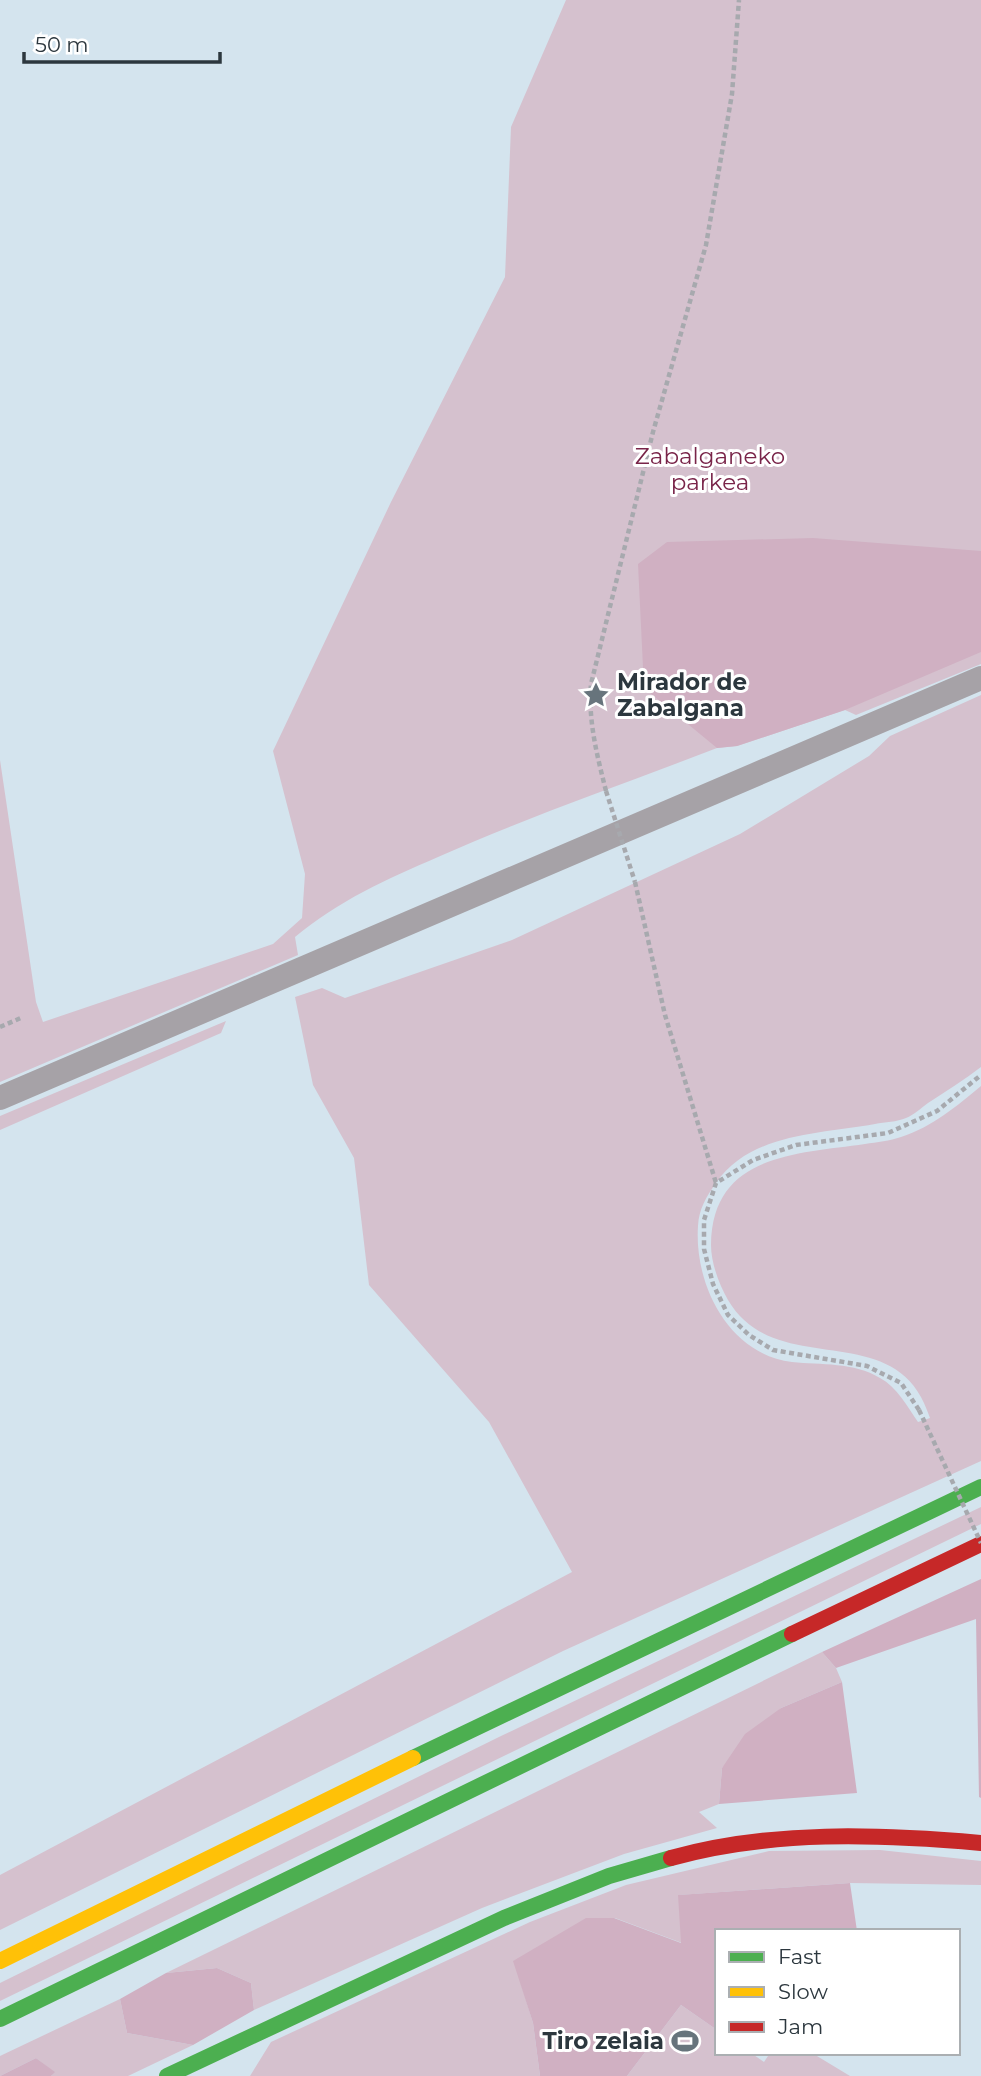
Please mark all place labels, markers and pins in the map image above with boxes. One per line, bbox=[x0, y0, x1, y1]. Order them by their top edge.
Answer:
place label: Mirador de Zabalgana bbox=[617, 668, 747, 722]
place icon: Mirador de Zabalgana bbox=[581, 680, 611, 710]
sports icon: Tiro zelaia bbox=[670, 2026, 700, 2056]
place label: Tiro zelaia bbox=[543, 2027, 664, 2055]

